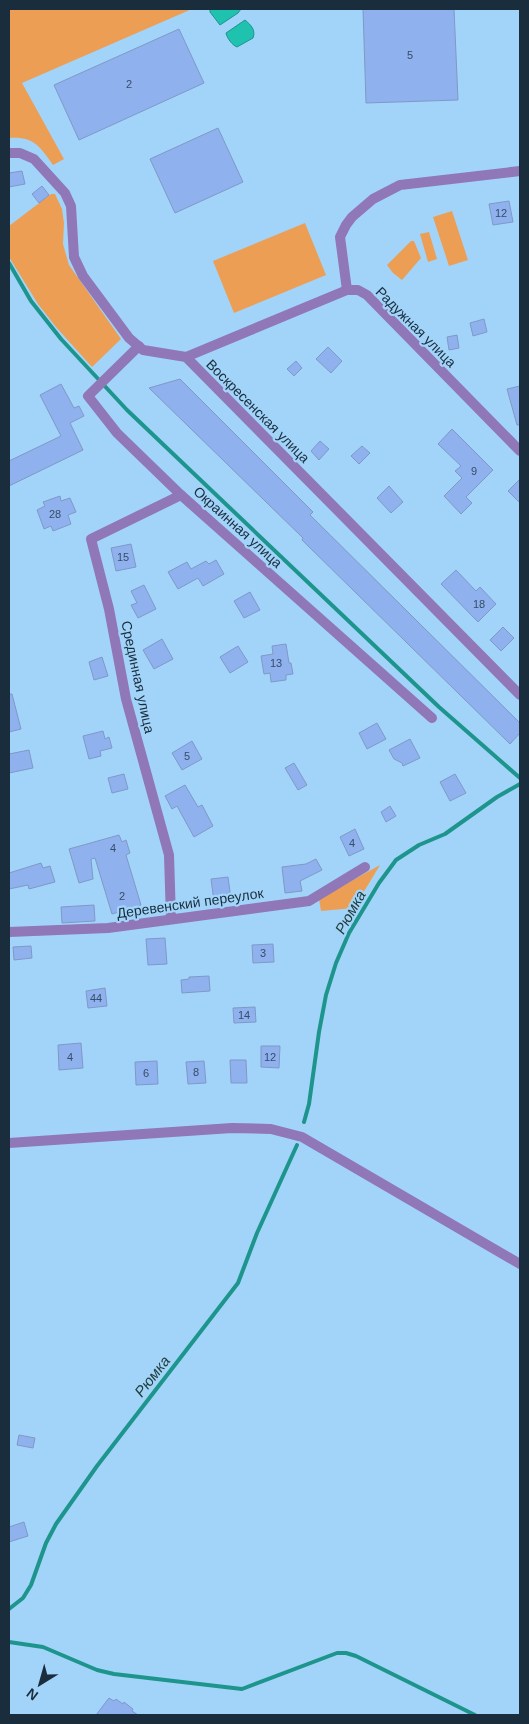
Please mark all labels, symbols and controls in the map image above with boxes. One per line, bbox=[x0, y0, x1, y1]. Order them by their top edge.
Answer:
house number: 5 bbox=[407, 49, 413, 61]
house number: 2 bbox=[126, 78, 132, 90]
house number: 12 bbox=[495, 207, 507, 219]
street label: Радужная улица bbox=[373, 284, 460, 371]
street label: Воскресенская улица bbox=[203, 356, 313, 466]
house number: 9 bbox=[471, 465, 477, 477]
street label: Окраинная улица bbox=[190, 483, 286, 571]
house number: 28 bbox=[49, 508, 61, 520]
house number: 15 bbox=[117, 551, 129, 563]
house number: 18 bbox=[473, 598, 485, 610]
street label: Срединная улица bbox=[118, 619, 158, 735]
house number: 13 bbox=[270, 657, 282, 669]
house number: 5 bbox=[184, 750, 190, 762]
house number: 4 bbox=[349, 837, 355, 849]
house number: 4 bbox=[110, 842, 116, 854]
street label: Деревенский переулок bbox=[116, 885, 265, 921]
water label: Рюмка bbox=[331, 887, 369, 937]
house number: 2 bbox=[119, 890, 125, 902]
house number: 3 bbox=[260, 947, 266, 959]
house number: 44 bbox=[90, 992, 102, 1004]
house number: 14 bbox=[238, 1009, 250, 1021]
house number: 4 bbox=[67, 1051, 73, 1063]
house number: 12 bbox=[264, 1051, 276, 1063]
house number: 8 bbox=[193, 1066, 199, 1078]
house number: 6 bbox=[143, 1067, 149, 1079]
water label: Рюмка bbox=[131, 1352, 173, 1400]
north arrow bbox=[15, 1659, 65, 1709]
text: N bbox=[23, 1685, 41, 1704]

